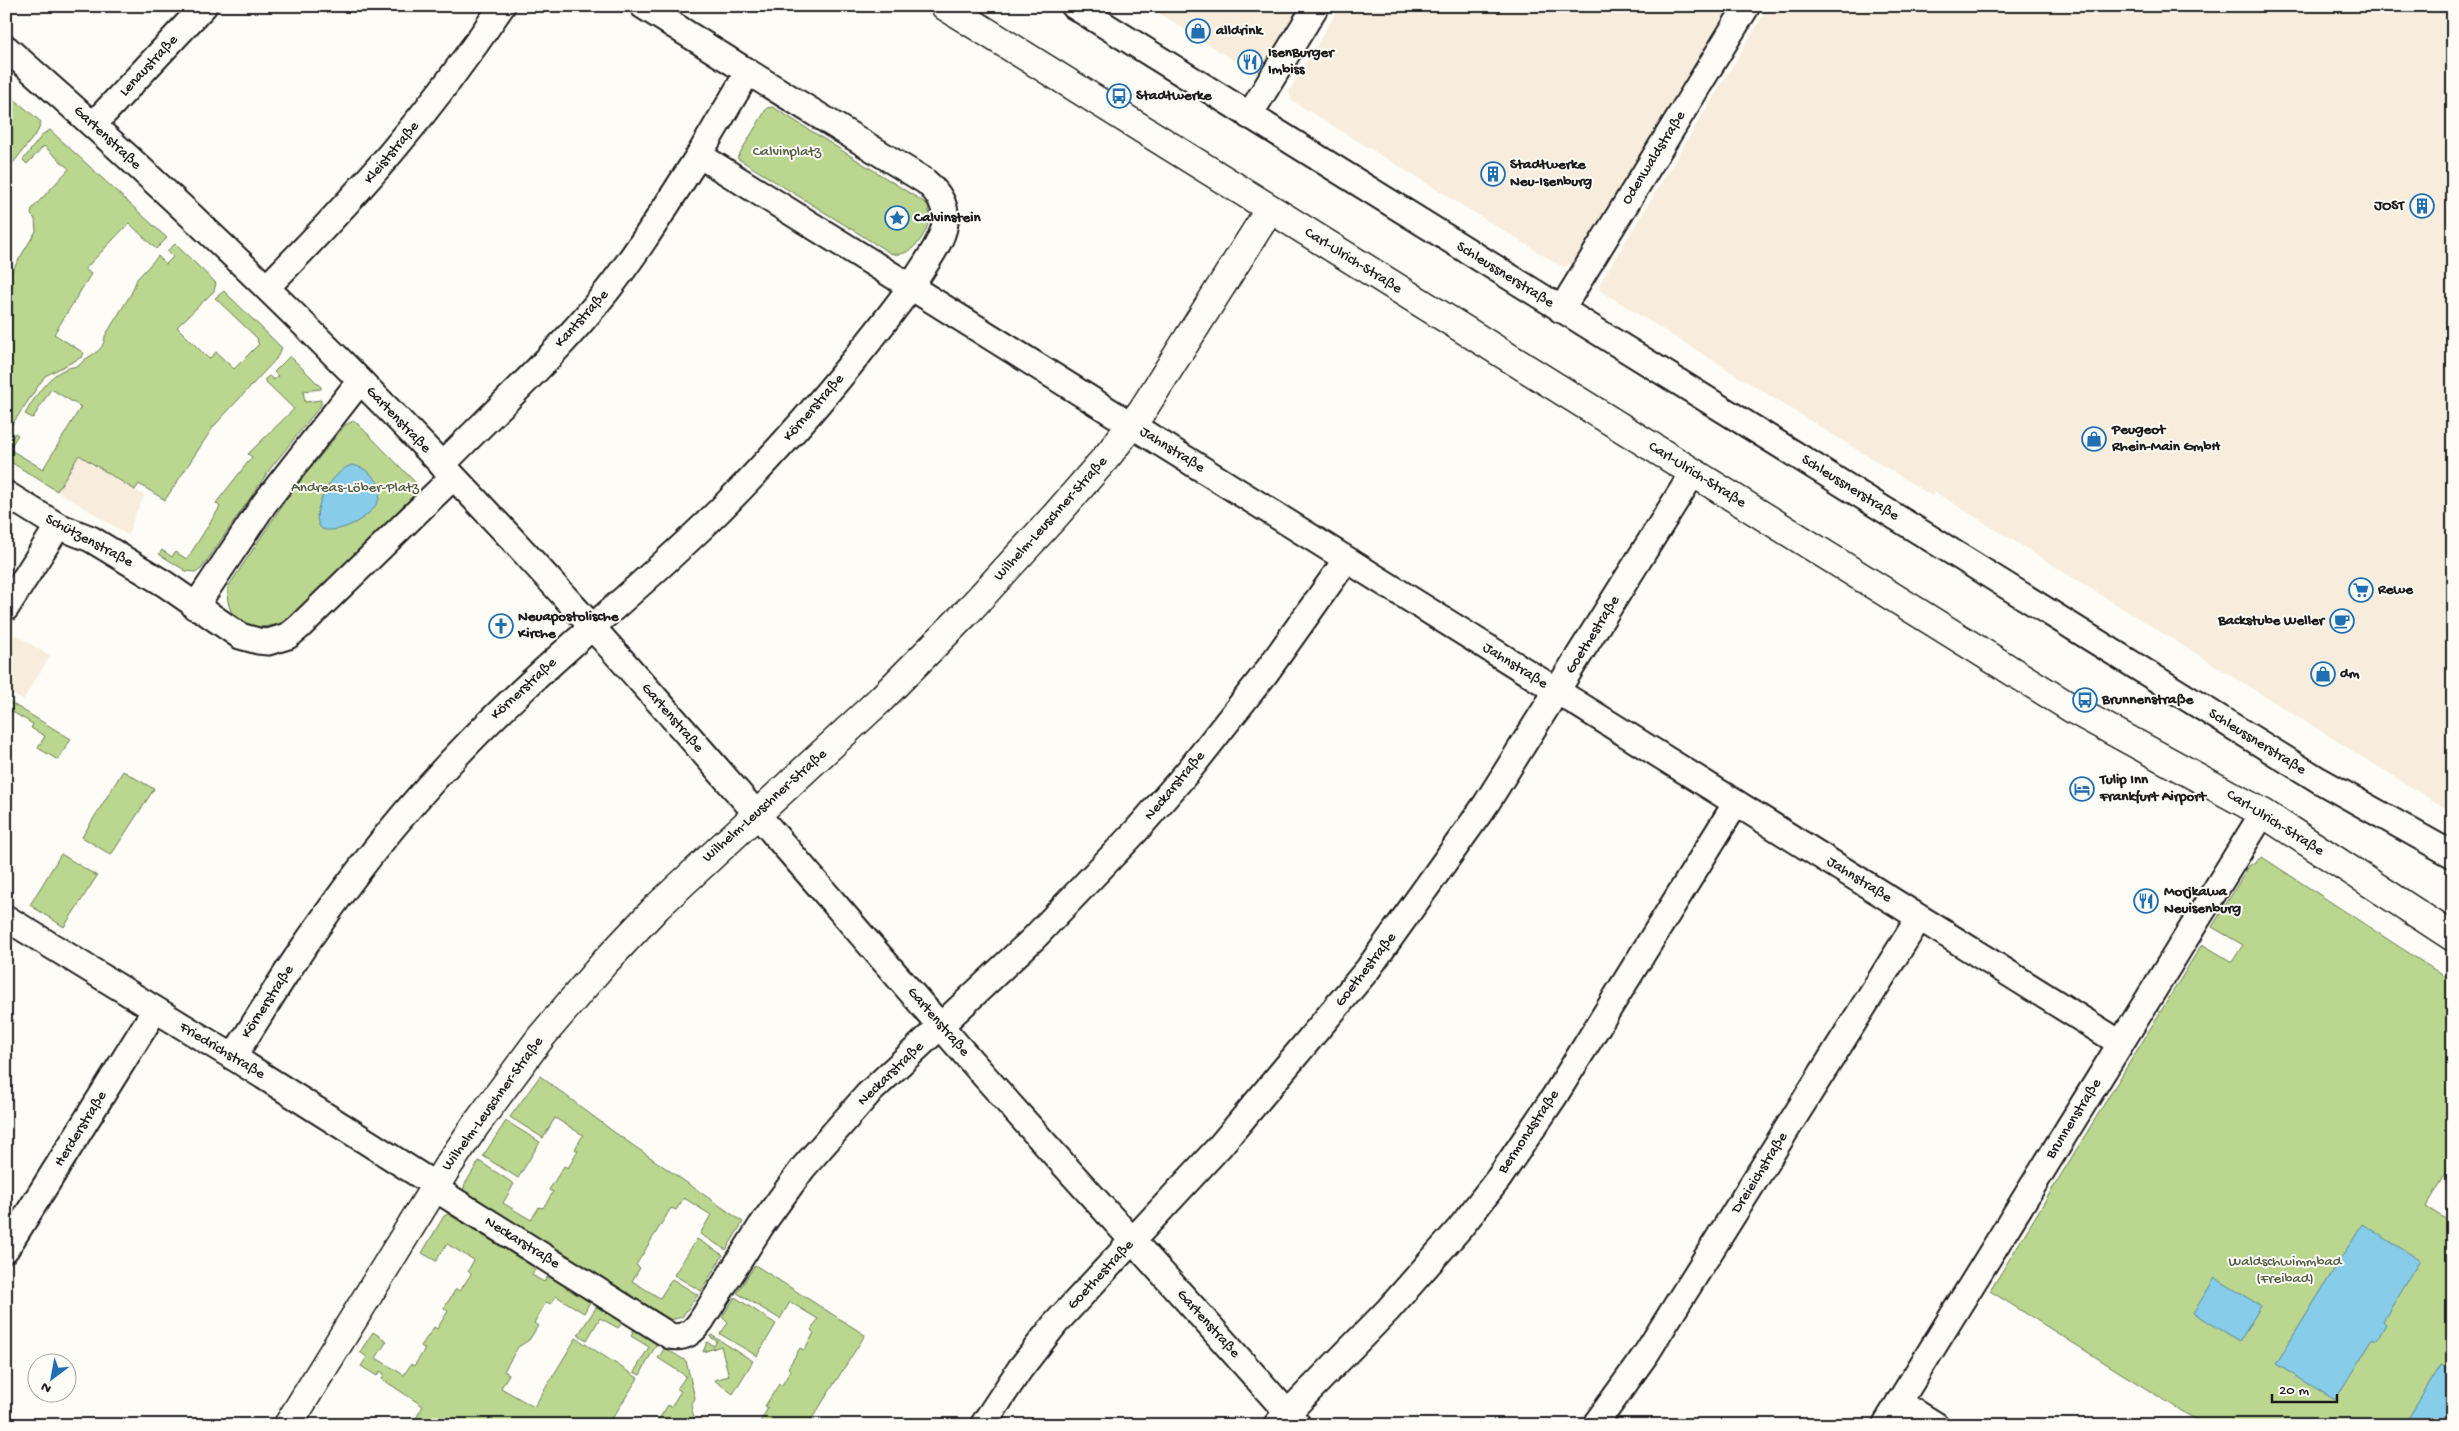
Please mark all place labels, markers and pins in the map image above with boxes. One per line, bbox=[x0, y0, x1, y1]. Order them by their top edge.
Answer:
shop icon: alldrink bbox=[1185, 18, 1211, 44]
place label: alldrink bbox=[1215, 22, 1264, 40]
place label: IsenBurger Imbiss bbox=[1268, 44, 1335, 79]
restaurant icon: IsenBurger Imbiss bbox=[1237, 49, 1263, 75]
bus stop icon: Stadtwerke bbox=[1106, 83, 1132, 109]
place label: Stadtwerke bbox=[1136, 87, 1213, 105]
place label: Stadtwerke Neu-Isenburg bbox=[1510, 156, 1593, 191]
building icon: Stadtwerke Neu-Isenburg bbox=[1480, 161, 1506, 187]
building icon: JOST bbox=[2409, 193, 2435, 219]
place label: JOST bbox=[2373, 197, 2405, 215]
place icon: Calvinstein bbox=[884, 205, 910, 231]
place label: Calvinstein bbox=[913, 209, 981, 227]
place label: Peugeot Rhein-Main GmbH bbox=[2111, 421, 2220, 456]
shop icon: Peugeot Rhein-Main GmbH bbox=[2081, 426, 2107, 452]
supermarket icon: Rewe bbox=[2348, 577, 2374, 603]
place label: Rewe bbox=[2377, 581, 2414, 599]
place label: Neuapostolische Kirche bbox=[517, 608, 620, 643]
cafe icon: Backstube Weller bbox=[2329, 608, 2355, 634]
place label: Backstube Weller bbox=[2217, 612, 2326, 630]
church icon: Neuapostolische Kirche bbox=[488, 613, 514, 639]
shop icon: dm bbox=[2310, 661, 2336, 687]
place label: dm bbox=[2340, 665, 2360, 683]
bus stop icon: Brunnenstraße bbox=[2072, 687, 2098, 713]
place label: Brunnenstraße bbox=[2101, 691, 2195, 709]
place label: Tulip Inn Frankfurt Airport bbox=[2099, 771, 2208, 806]
hotel icon: Tulip Inn Frankfurt Airport bbox=[2069, 776, 2095, 802]
place label: Morjkawa Neuisenburg bbox=[2164, 883, 2241, 918]
restaurant icon: Morjkawa Neuisenburg bbox=[2133, 888, 2159, 914]

